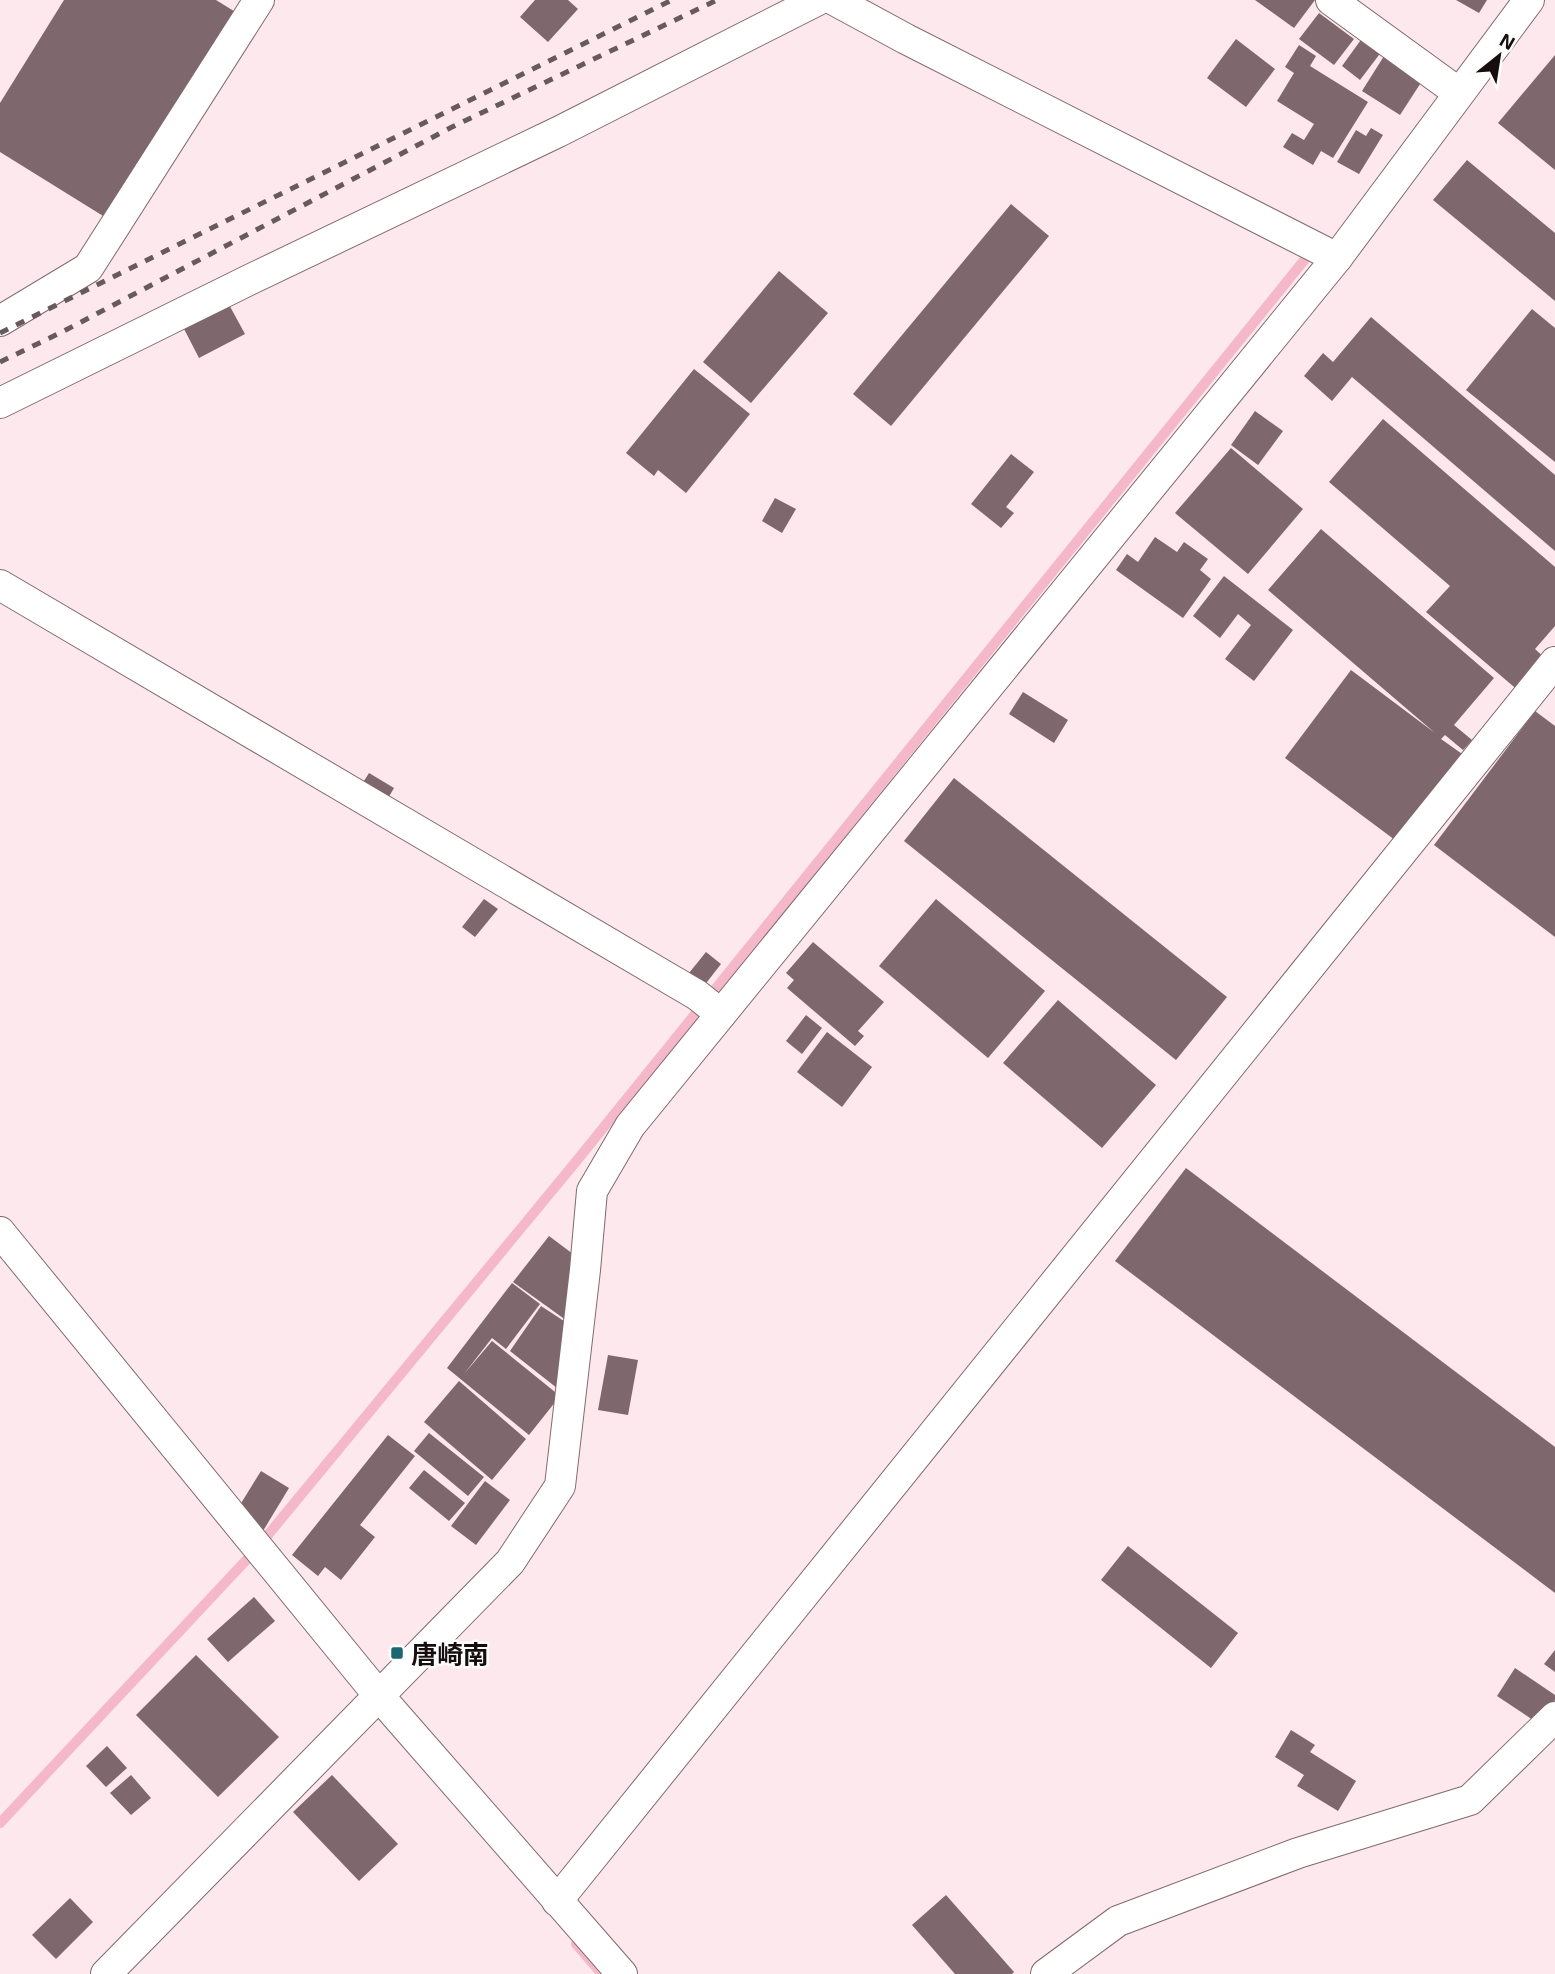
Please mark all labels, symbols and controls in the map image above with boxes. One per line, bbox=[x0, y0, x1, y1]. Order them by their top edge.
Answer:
north arrow bbox=[1464, 21, 1534, 91]
text: N bbox=[1496, 27, 1519, 54]
place label: 唐崎南 bbox=[411, 1638, 489, 1669]
marker: 唐崎南 bbox=[389, 1645, 405, 1661]

